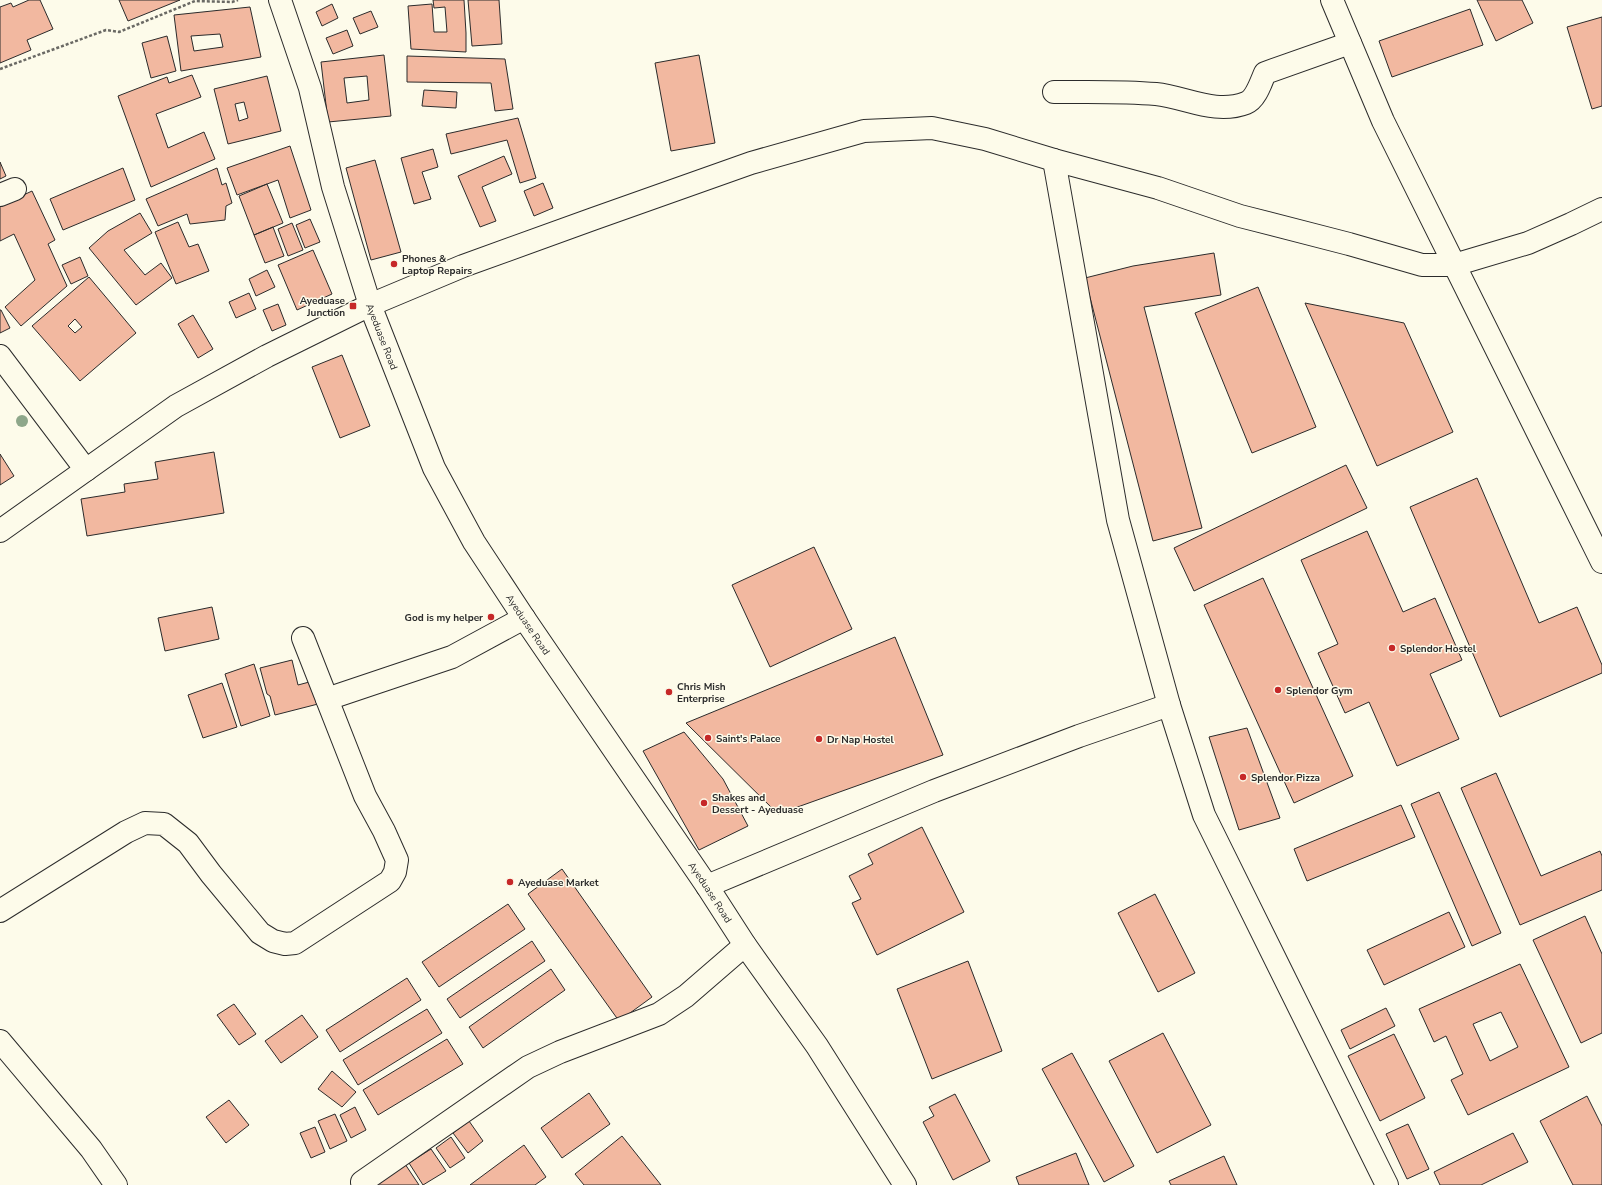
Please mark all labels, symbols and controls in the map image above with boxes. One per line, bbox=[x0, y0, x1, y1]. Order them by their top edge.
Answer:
place label: Phones & Laptop Repairs bbox=[402, 252, 472, 278]
marker: Phones & Laptop Repairs bbox=[389, 259, 399, 269]
place label: Ayeduase Junction bbox=[300, 294, 346, 320]
marker: Ayeduase Junction bbox=[348, 301, 358, 311]
street label: Ayeduase Road bbox=[362, 302, 401, 372]
street label: Ayeduase Road bbox=[502, 592, 553, 658]
place label: God is my helper bbox=[405, 611, 483, 625]
marker: God is my helper bbox=[486, 612, 496, 622]
place label: Splendor Hostel bbox=[1400, 642, 1477, 656]
marker: Splendor Hostel bbox=[1387, 643, 1397, 653]
place label: Chris Mish Enterprise bbox=[677, 680, 726, 706]
place label: Splendor Gym bbox=[1286, 684, 1353, 698]
marker: Splendor Gym bbox=[1273, 685, 1283, 695]
marker: Chris Mish Enterprise bbox=[664, 687, 674, 697]
place label: Saint's Palace bbox=[716, 732, 781, 746]
marker: Saint's Palace bbox=[703, 733, 713, 743]
place label: Dr Nap Hostel bbox=[827, 733, 894, 747]
marker: Dr Nap Hostel bbox=[814, 734, 824, 744]
place label: Splendor Pizza bbox=[1251, 771, 1320, 785]
marker: Splendor Pizza bbox=[1238, 772, 1248, 782]
place label: Shakes and Dessert - Ayeduase bbox=[712, 791, 804, 817]
marker: Shakes and Dessert - Ayeduase bbox=[699, 798, 709, 808]
street label: Ayeduase Road bbox=[685, 859, 735, 926]
place label: Ayeduase Market bbox=[518, 876, 599, 890]
marker: Ayeduase Market bbox=[505, 877, 515, 887]

